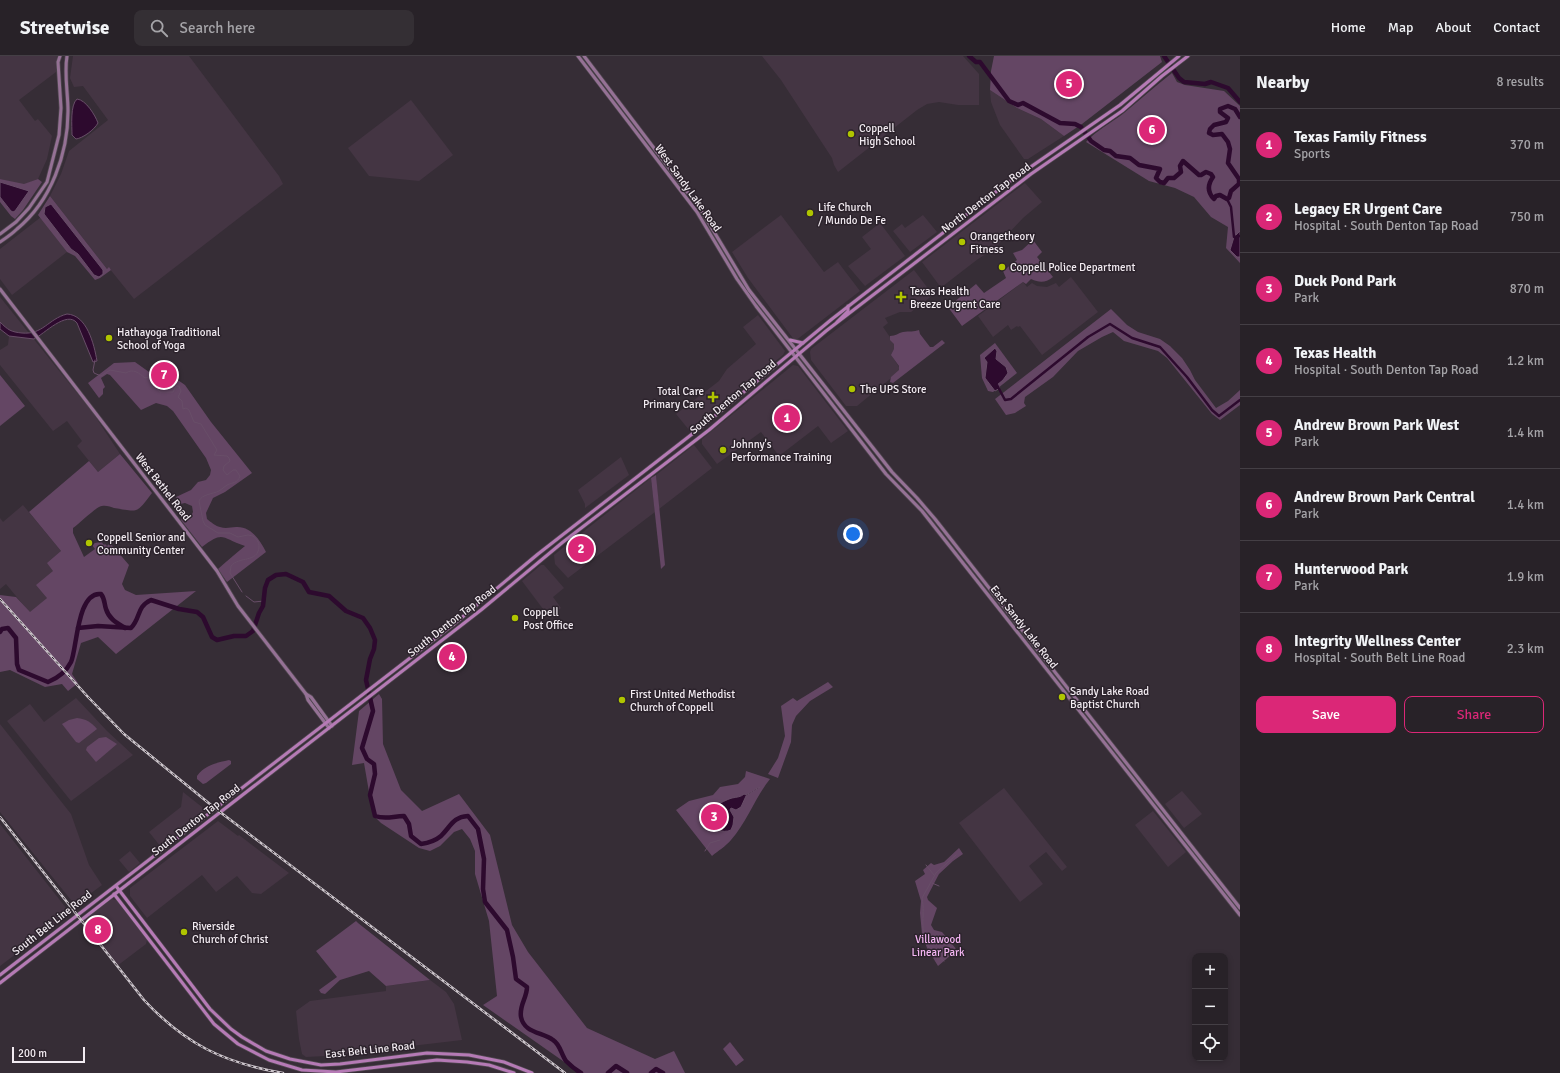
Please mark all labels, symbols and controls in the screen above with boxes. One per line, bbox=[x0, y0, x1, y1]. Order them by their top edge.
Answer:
search box bbox=[134, 10, 414, 46]
text: Streetwise bbox=[20, 16, 110, 40]
icon: search bbox=[148, 17, 170, 39]
text: Search here bbox=[180, 19, 255, 37]
text: Home bbox=[1331, 19, 1366, 36]
text: Map bbox=[1388, 19, 1413, 36]
text: About bbox=[1435, 19, 1471, 36]
text: Contact bbox=[1493, 19, 1540, 36]
pin: 5 bbox=[1056, 69, 1082, 99]
text: Nearby bbox=[1256, 72, 1309, 93]
text: 8 results bbox=[1496, 74, 1544, 90]
pin: 6 bbox=[1139, 115, 1165, 145]
place label: Coppell High School bbox=[859, 122, 916, 148]
text: Texas Family Fitness bbox=[1294, 128, 1427, 146]
marker: Coppell High School bbox=[846, 129, 856, 139]
text: 1 bbox=[1265, 137, 1273, 153]
text: 370 m bbox=[1510, 137, 1544, 153]
street label: West Sandy Lake Road bbox=[652, 142, 724, 234]
text: Sports bbox=[1294, 146, 1330, 162]
street label: North Denton Tap Road bbox=[939, 160, 1033, 236]
text: Legacy ER Urgent Care bbox=[1294, 200, 1442, 218]
place label: Life Church / Mundo De Fe bbox=[818, 201, 886, 227]
marker: Life Church / Mundo De Fe bbox=[805, 208, 815, 218]
text: 2 bbox=[1265, 209, 1273, 225]
text: 750 m bbox=[1510, 209, 1544, 225]
text: Hospital · South Denton Tap Road bbox=[1294, 218, 1479, 234]
place label: Orangetheory Fitness bbox=[970, 230, 1035, 256]
marker: Orangetheory Fitness bbox=[957, 237, 967, 247]
place label: Coppell Police Department bbox=[1010, 261, 1136, 274]
marker: Coppell Police Department bbox=[997, 262, 1007, 272]
text: Duck Pond Park bbox=[1294, 272, 1396, 290]
text: 3 bbox=[1265, 281, 1273, 297]
text: 870 m bbox=[1510, 281, 1544, 297]
place label: Texas Health Breeze Urgent Care bbox=[910, 285, 1000, 311]
text: Park bbox=[1294, 290, 1319, 306]
marker: Texas Health Breeze Urgent Care bbox=[895, 291, 907, 303]
place label: Hathayoga Traditional School of Yoga bbox=[117, 326, 220, 352]
marker: Hathayoga Traditional School of Yoga bbox=[104, 333, 114, 343]
text: Texas Health bbox=[1294, 344, 1376, 362]
text: 4 bbox=[1265, 353, 1273, 369]
text: 1.2 km bbox=[1507, 353, 1544, 369]
street label: South Denton Tap Road bbox=[687, 357, 779, 437]
pin: 7 bbox=[151, 360, 177, 390]
text: Hospital · South Denton Tap Road bbox=[1294, 362, 1479, 378]
place label: The UPS Store bbox=[860, 383, 926, 396]
marker: The UPS Store bbox=[847, 384, 857, 394]
place label: Total Care Primary Care bbox=[643, 385, 704, 411]
marker: Total Care Primary Care bbox=[707, 391, 719, 403]
pin: 1 bbox=[774, 403, 800, 433]
text: Andrew Brown Park West bbox=[1294, 416, 1459, 434]
text: 5 bbox=[1265, 425, 1273, 441]
text: 1.4 km bbox=[1507, 425, 1544, 441]
text: Park bbox=[1294, 434, 1319, 450]
place label: Johnny's Performance Training bbox=[731, 438, 832, 464]
marker: Johnny's Performance Training bbox=[718, 445, 728, 455]
street label: West Bethel Road bbox=[133, 451, 194, 524]
text: Andrew Brown Park Central bbox=[1294, 488, 1475, 506]
text: 6 bbox=[1265, 497, 1273, 513]
text: 1.4 km bbox=[1507, 497, 1544, 513]
text: Park bbox=[1294, 506, 1319, 522]
your location bbox=[843, 524, 863, 544]
place label: Coppell Senior and Community Center bbox=[97, 531, 186, 557]
pin: 2 bbox=[568, 534, 594, 564]
marker: Coppell Senior and Community Center bbox=[84, 538, 94, 548]
text: Hunterwood Park bbox=[1294, 560, 1408, 578]
text: 7 bbox=[1265, 569, 1273, 585]
text: 1.9 km bbox=[1507, 569, 1544, 585]
text: Park bbox=[1294, 578, 1319, 594]
street label: South Denton Tap Road bbox=[405, 582, 499, 660]
street label: East Sandy Lake Road bbox=[988, 583, 1061, 671]
place label: Coppell Post Office bbox=[523, 606, 573, 632]
marker: Coppell Post Office bbox=[510, 613, 520, 623]
text: Integrity Wellness Center bbox=[1294, 632, 1461, 650]
text: 8 bbox=[1265, 641, 1273, 657]
text: 2.3 km bbox=[1507, 641, 1544, 657]
pin: 4 bbox=[439, 642, 465, 672]
text: Hospital · South Belt Line Road bbox=[1294, 650, 1466, 666]
place label: Sandy Lake Road Baptist Church bbox=[1070, 685, 1149, 711]
place label: First United Methodist Church of Coppell bbox=[630, 688, 735, 714]
marker: Sandy Lake Road Baptist Church bbox=[1057, 692, 1067, 702]
marker: First United Methodist Church of Coppell bbox=[617, 695, 627, 705]
button: Save bbox=[1256, 696, 1396, 733]
button: Share bbox=[1404, 696, 1544, 733]
street label: South Denton Tap Road bbox=[149, 781, 243, 859]
pin: 3 bbox=[701, 802, 727, 832]
street label: South Belt Line Road bbox=[10, 888, 95, 958]
pin: 8 bbox=[85, 915, 111, 945]
place label: Riverside Church of Christ bbox=[192, 920, 268, 946]
marker: Riverside Church of Christ bbox=[179, 927, 189, 937]
park label: Villawood Linear Park bbox=[911, 933, 965, 959]
map controls bbox=[1192, 953, 1228, 1061]
button: + bbox=[1192, 953, 1228, 989]
button: − bbox=[1192, 989, 1228, 1025]
button: locate bbox=[1192, 1025, 1228, 1061]
street label: East Belt Line Road bbox=[324, 1039, 416, 1061]
scale bar bbox=[12, 1045, 85, 1064]
text: 200 m bbox=[18, 1047, 47, 1060]

